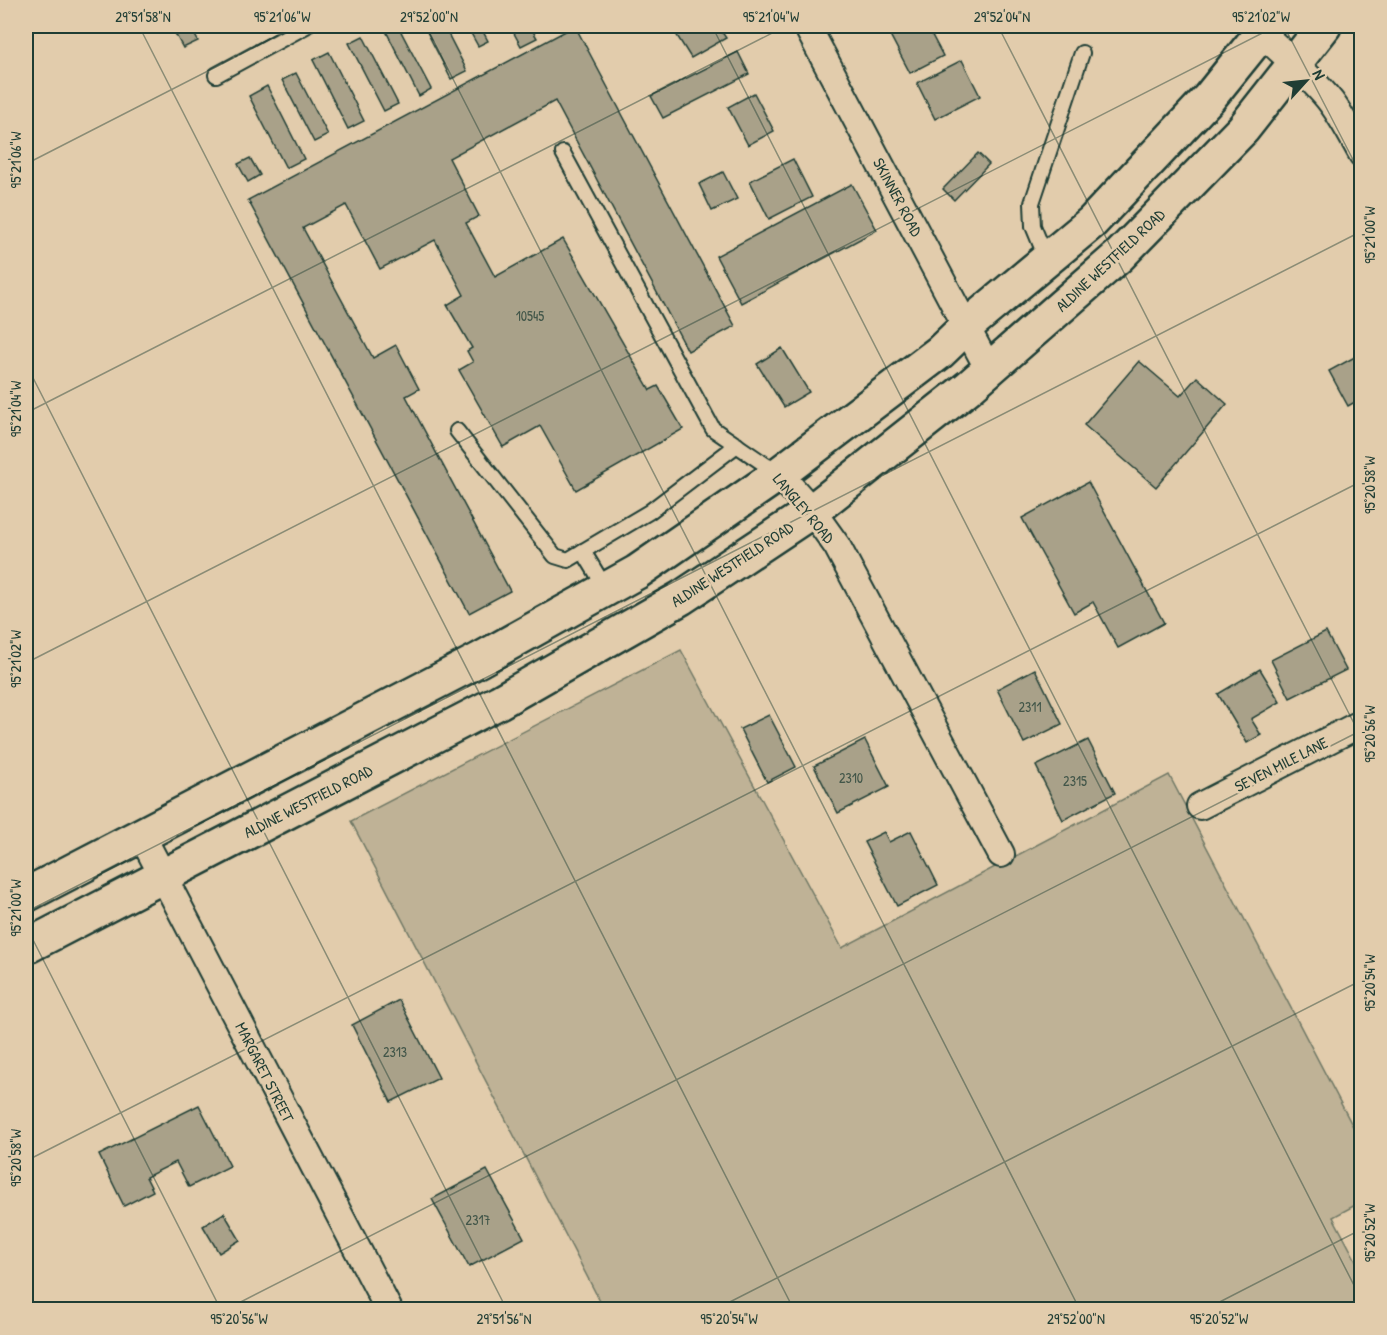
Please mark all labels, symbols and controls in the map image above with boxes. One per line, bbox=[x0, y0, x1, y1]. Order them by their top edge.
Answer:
text: 29°51'58"N bbox=[115, 6, 171, 27]
text: 95°21'06"W bbox=[254, 6, 311, 27]
text: 29°52'00"N bbox=[400, 6, 458, 27]
text: 95°21'04"W bbox=[743, 6, 800, 27]
text: 29°52'04"N bbox=[974, 6, 1030, 27]
text: 95°21'02"W bbox=[1232, 6, 1291, 27]
north arrow bbox=[1276, 51, 1336, 111]
text: N bbox=[1308, 65, 1331, 83]
text: 95°21'06"W bbox=[5, 131, 26, 188]
street label: SKINNER ROAD bbox=[868, 154, 928, 241]
street label: ALDINE WESTFIELD ROAD bbox=[1051, 203, 1170, 316]
text: 95°21'00"W bbox=[1359, 206, 1380, 264]
house number: 10545 bbox=[516, 306, 544, 325]
text: 95°21'04"W bbox=[5, 380, 26, 437]
text: 95°20'58"W bbox=[1359, 455, 1380, 514]
street label: LANGLEY ROAD bbox=[768, 468, 840, 548]
street label: ALDINE WESTFIELD ROAD bbox=[667, 516, 798, 612]
text: 95°21'02"W bbox=[5, 629, 26, 688]
house number: 2311 bbox=[1019, 697, 1042, 716]
text: 95°20'56"W bbox=[1359, 704, 1380, 763]
street label: SEVEN MILE LANE bbox=[1231, 731, 1331, 797]
street label: ALDINE WESTFIELD ROAD bbox=[240, 759, 377, 843]
house number: 2310 bbox=[839, 768, 863, 787]
house number: 2315 bbox=[1063, 771, 1087, 790]
text: 95°21'00"W bbox=[5, 879, 26, 937]
text: 95°20'54"W bbox=[1359, 954, 1380, 1012]
street label: MARGARET STREET bbox=[230, 1018, 300, 1126]
house number: 2313 bbox=[383, 1042, 407, 1061]
text: 95°20'58"W bbox=[5, 1128, 26, 1187]
text: 95°20'52"W bbox=[1359, 1203, 1380, 1262]
house number: 2317 bbox=[466, 1210, 490, 1229]
text: 95°20'56"W bbox=[210, 1308, 269, 1329]
text: 29°51'56"N bbox=[476, 1308, 532, 1329]
text: 95°20'54"W bbox=[700, 1308, 758, 1329]
text: 29°52'00"N bbox=[1047, 1308, 1105, 1329]
text: 95°20'52"W bbox=[1190, 1308, 1249, 1329]

